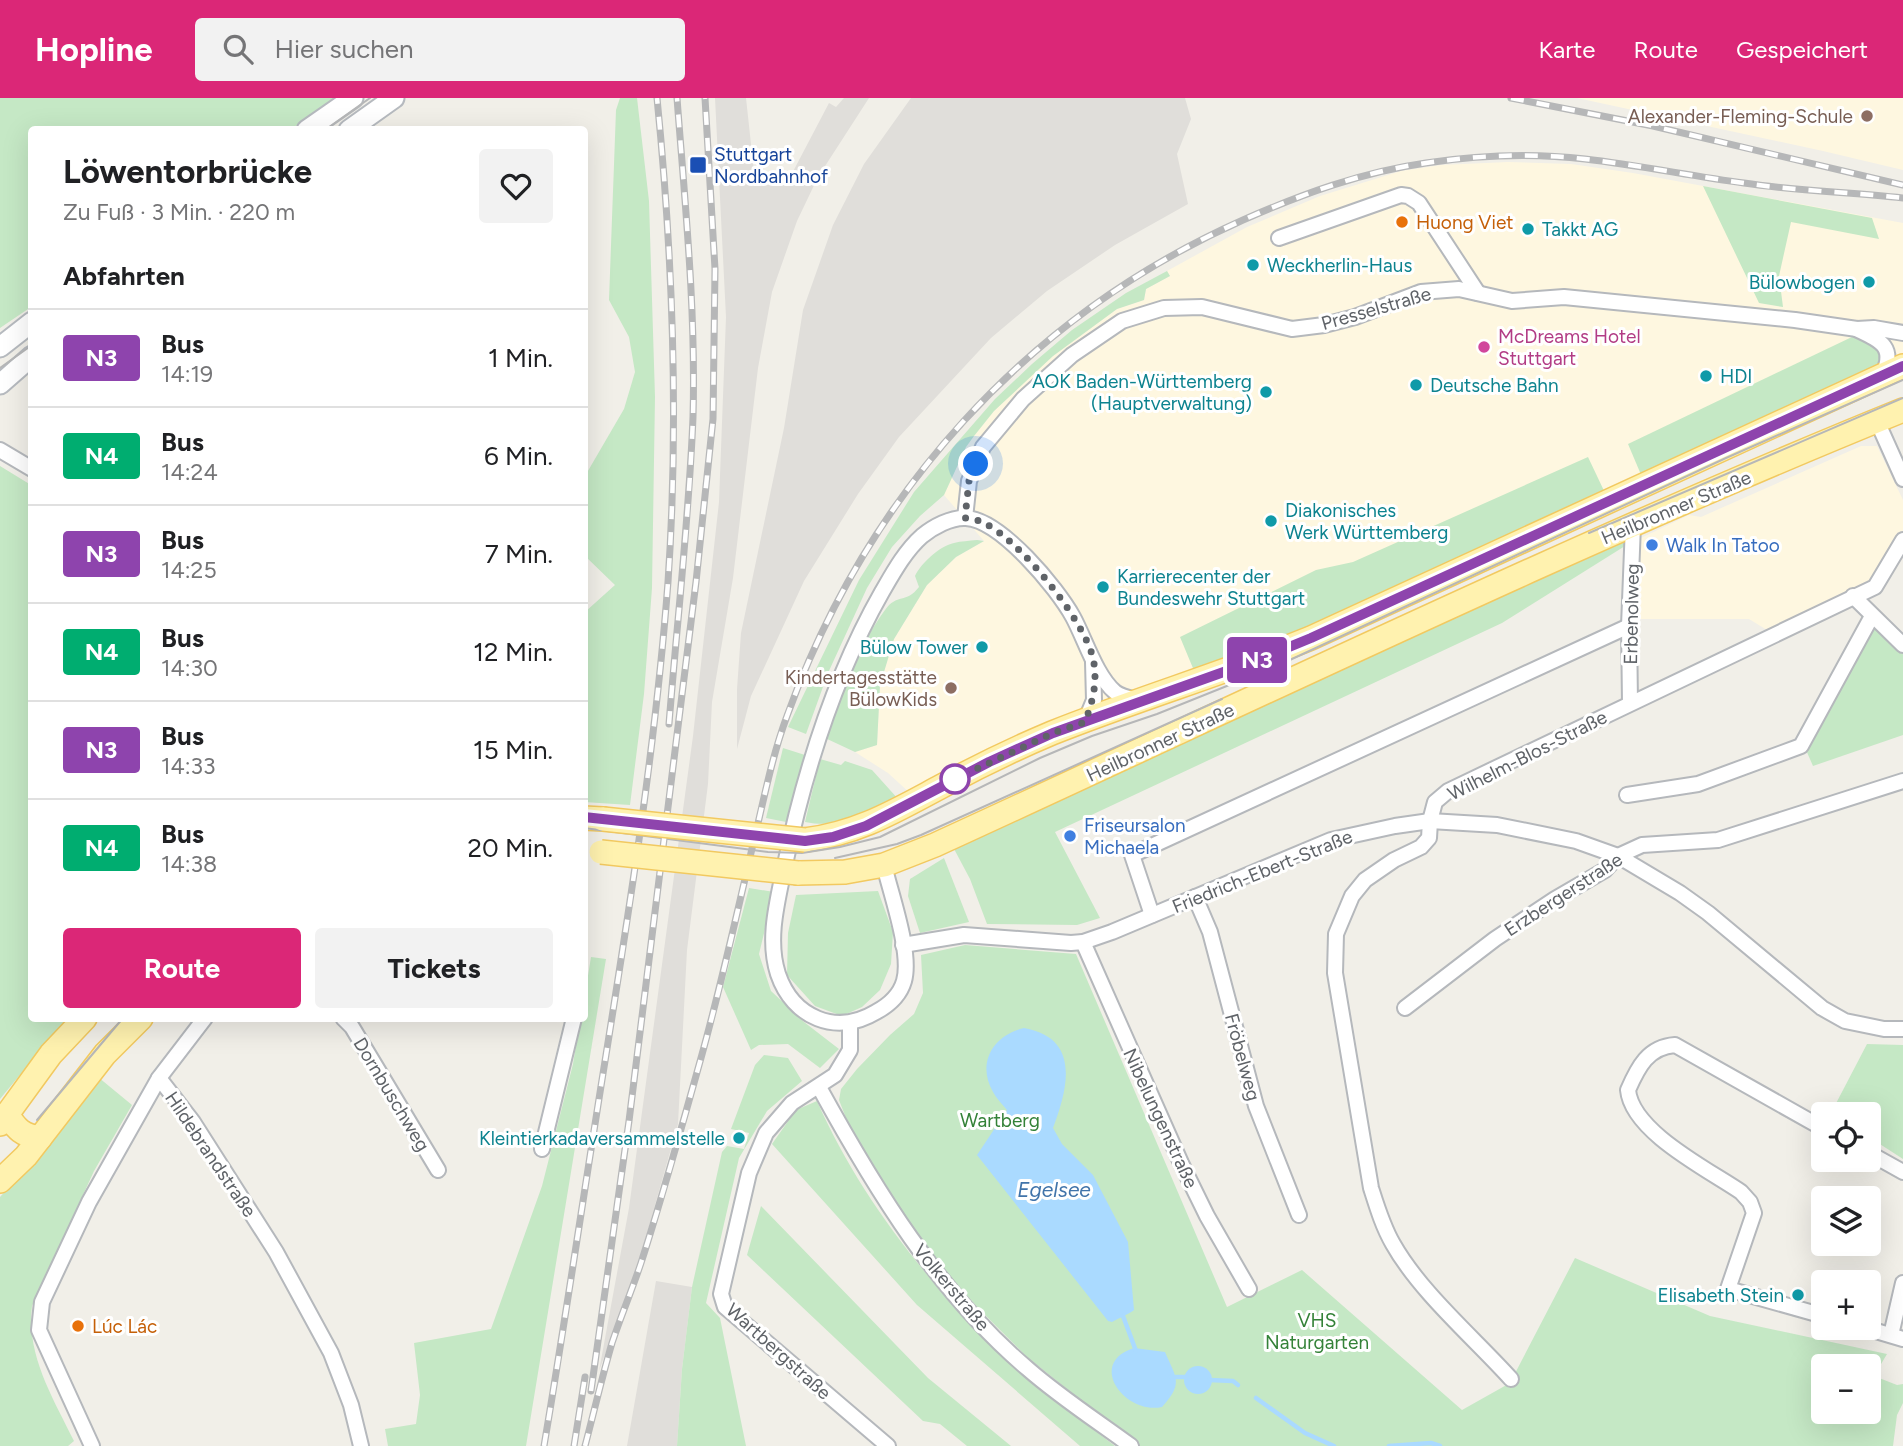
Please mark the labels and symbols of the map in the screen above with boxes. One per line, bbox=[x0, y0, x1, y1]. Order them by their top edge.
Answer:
place label: Alexander-Fleming-Schule bbox=[1628, 105, 1853, 128]
marker: Alexander-Fleming-Schule bbox=[1859, 108, 1875, 124]
place label: Stuttgart Nordbahnhof bbox=[714, 143, 828, 188]
marker: Stuttgart Nordbahnhof bbox=[688, 155, 708, 175]
place label: Huong Viet bbox=[1416, 211, 1513, 234]
marker: Huong Viet bbox=[1394, 214, 1410, 230]
place label: Takkt AG bbox=[1542, 218, 1618, 241]
marker: Takkt AG bbox=[1520, 221, 1536, 237]
place label: Weckherlin-Haus bbox=[1267, 254, 1412, 277]
marker: Weckherlin-Haus bbox=[1245, 257, 1261, 273]
place label: Bülowbogen bbox=[1749, 271, 1855, 294]
marker: Bülowbogen bbox=[1861, 274, 1877, 290]
street label: Presselstraße bbox=[1319, 282, 1434, 335]
place label: McDreams Hotel Stuttgart bbox=[1498, 325, 1641, 370]
marker: McDreams Hotel Stuttgart bbox=[1476, 339, 1492, 355]
place label: HDI bbox=[1720, 365, 1753, 388]
marker: HDI bbox=[1698, 368, 1714, 384]
place label: AOK Baden-Württemberg (Hauptverwaltung) bbox=[1032, 370, 1252, 415]
place label: Deutsche Bahn bbox=[1430, 374, 1559, 397]
marker: Deutsche Bahn bbox=[1408, 377, 1424, 393]
marker: AOK Baden-Württemberg (Hauptverwaltung) bbox=[1258, 384, 1274, 400]
your location bbox=[958, 446, 993, 481]
street label: Heilbronner Straße bbox=[1598, 466, 1755, 549]
place label: Diakonisches Werk Württemberg bbox=[1285, 499, 1448, 544]
marker: Diakonisches Werk Württemberg bbox=[1263, 513, 1279, 529]
place label: Walk In Tatoo bbox=[1666, 534, 1780, 557]
marker: Walk In Tatoo bbox=[1644, 537, 1660, 553]
street label: Erbenolweg bbox=[1619, 563, 1644, 665]
place label: Karrierecenter der Bundeswehr Stuttgart bbox=[1117, 565, 1305, 610]
marker: Karrierecenter der Bundeswehr Stuttgart bbox=[1095, 579, 1111, 595]
place label: Bülow Tower bbox=[860, 636, 969, 659]
line badge: N3 bbox=[1226, 637, 1288, 683]
marker: Bülow Tower bbox=[974, 639, 990, 655]
place label: Kindertagesstätte BülowKids bbox=[785, 666, 937, 711]
marker: Kindertagesstätte BülowKids bbox=[943, 680, 959, 696]
street label: Heilbronner Straße bbox=[1083, 698, 1238, 787]
street label: Wilhelm-Blos-Straße bbox=[1444, 705, 1611, 806]
unlabelled marker bbox=[940, 764, 970, 794]
place label: Friseursalon Michaela bbox=[1084, 814, 1186, 859]
street label: Friedrich-Ebert-Straße bbox=[1169, 825, 1356, 918]
marker: Friseursalon Michaela bbox=[1062, 828, 1078, 844]
street label: Erzbergerstraße bbox=[1500, 848, 1627, 941]
street label: Fröbelweg bbox=[1220, 1011, 1265, 1103]
street label: Dornbuschweg bbox=[349, 1033, 435, 1155]
street label: Nibelungenstraße bbox=[1118, 1045, 1203, 1192]
street label: Hildebrandstraße bbox=[160, 1087, 261, 1221]
park label: Wartberg bbox=[960, 1109, 1040, 1132]
place label: Kleintierkadaversammelstelle bbox=[479, 1127, 725, 1150]
marker: Kleintierkadaversammelstelle bbox=[731, 1130, 747, 1146]
water label: Egelsee bbox=[1017, 1177, 1091, 1202]
street label: Volkerstraße bbox=[909, 1239, 995, 1336]
place label: Elisabeth Stein bbox=[1657, 1284, 1784, 1307]
marker: Elisabeth Stein bbox=[1790, 1287, 1806, 1303]
street label: Wartbergstraße bbox=[722, 1298, 836, 1404]
park label: VHS Naturgarten bbox=[1265, 1309, 1369, 1354]
place label: Lúc Lác bbox=[92, 1315, 157, 1338]
marker: Lúc Lác bbox=[70, 1318, 86, 1334]

